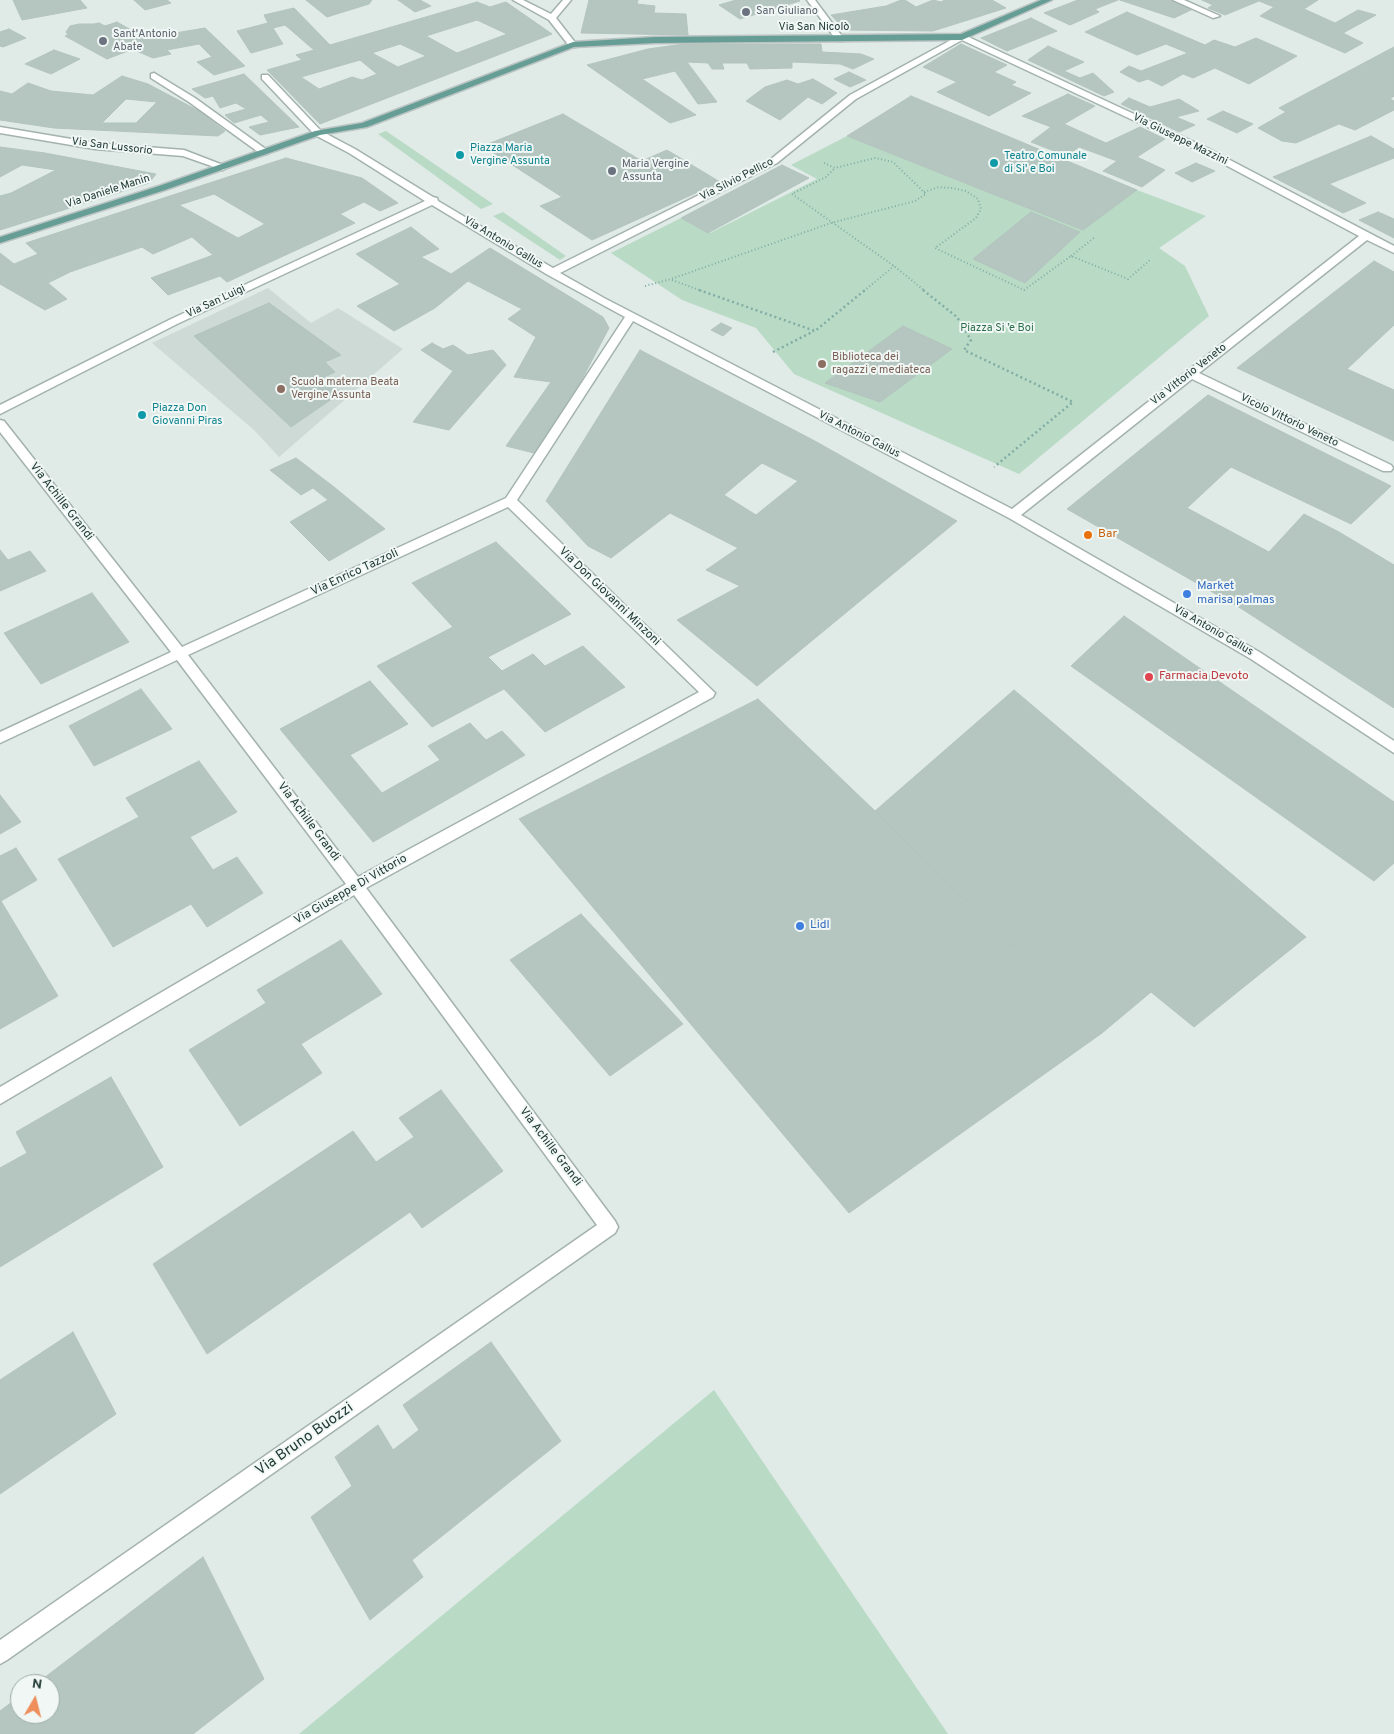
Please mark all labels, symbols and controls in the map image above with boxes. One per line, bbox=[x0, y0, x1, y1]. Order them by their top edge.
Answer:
place label: San Giuliano bbox=[756, 5, 818, 19]
marker: San Giuliano bbox=[740, 6, 752, 18]
street label: Via San Nicolò bbox=[779, 21, 849, 35]
place label: Sant'Antonio Abate bbox=[113, 28, 177, 54]
marker: Sant'Antonio Abate bbox=[97, 35, 109, 47]
street label: Via Giuseppe Mazzini bbox=[1130, 111, 1230, 169]
street label: Via San Lussorio bbox=[71, 135, 153, 159]
place label: Piazza Maria Vergine Assunta bbox=[470, 142, 550, 168]
marker: Piazza Maria Vergine Assunta bbox=[454, 149, 466, 161]
place label: Teatro Comunale di Si' e Boi bbox=[1004, 150, 1087, 176]
street label: Via Silvio Pellico bbox=[698, 156, 776, 204]
marker: Teatro Comunale di Si' e Boi bbox=[988, 157, 1000, 169]
place label: Maria Vergine Assunta bbox=[622, 158, 689, 184]
marker: Maria Vergine Assunta bbox=[606, 165, 618, 177]
street label: Via Daniele Manin bbox=[64, 172, 152, 212]
street label: Via Antonio Gallus bbox=[461, 214, 545, 272]
street label: Via San Luigi bbox=[184, 283, 248, 321]
park label: Piazza Si ’e Boi bbox=[960, 322, 1034, 336]
street label: Via Vittorio Veneto bbox=[1148, 341, 1230, 409]
place label: Biblioteca dei ragazzi e mediateca bbox=[832, 351, 931, 377]
marker: Biblioteca dei ragazzi e mediateca bbox=[816, 358, 828, 370]
place label: Scuola materna Beata Vergine Assunta bbox=[291, 376, 399, 402]
marker: Scuola materna Beata Vergine Assunta bbox=[275, 383, 287, 395]
street label: Vicolo Vittorio Veneto bbox=[1238, 391, 1340, 451]
place label: Piazza Don Giovanni Piras bbox=[152, 402, 222, 428]
marker: Piazza Don Giovanni Piras bbox=[136, 409, 148, 421]
street label: Via Antonio Gallus bbox=[816, 409, 902, 461]
street label: Via Achille Grandi bbox=[26, 460, 96, 544]
place label: Bar bbox=[1098, 528, 1117, 542]
marker: Bar bbox=[1082, 529, 1094, 541]
street label: Via Don Giovanni Minzoni bbox=[555, 545, 663, 649]
street label: Via Enrico Tazzoli bbox=[309, 546, 401, 600]
place label: Market marisa palmas bbox=[1197, 580, 1275, 608]
marker: Market marisa palmas bbox=[1181, 588, 1193, 600]
street label: Via Antonio Gallus bbox=[1171, 603, 1255, 659]
place label: Farmacia Devoto bbox=[1159, 670, 1249, 684]
marker: Farmacia Devoto bbox=[1143, 671, 1155, 683]
street label: Via Achille Grandi bbox=[274, 780, 342, 864]
street label: Via Giuseppe Di Vittorio bbox=[292, 852, 410, 928]
place label: Lidl bbox=[810, 919, 830, 933]
marker: Lidl bbox=[794, 920, 806, 932]
street label: Via Achille Grandi bbox=[516, 1105, 584, 1189]
street label: Via Bruno Buozzi bbox=[253, 1400, 357, 1480]
north arrow bbox=[10, 1674, 60, 1724]
text: N bbox=[31, 1676, 43, 1694]

